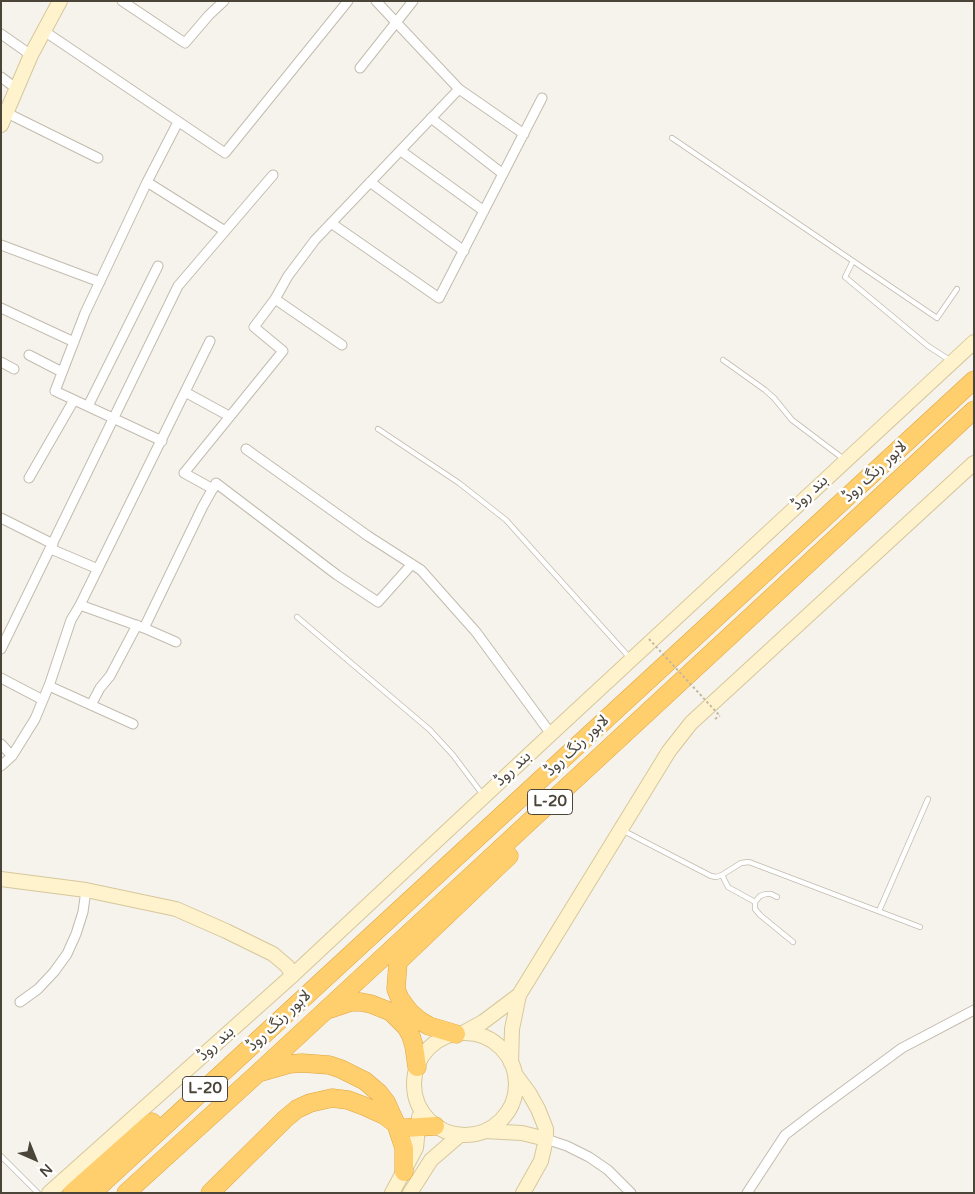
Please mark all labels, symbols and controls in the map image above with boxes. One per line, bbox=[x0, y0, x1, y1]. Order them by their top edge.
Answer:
street label: لاہور رنگ روڈ bbox=[839, 437, 911, 507]
street label: بند روڈ bbox=[788, 471, 832, 515]
street label: لاہور رنگ روڈ bbox=[541, 711, 613, 781]
street label: بند روڈ bbox=[491, 747, 535, 791]
road number: L-20 bbox=[528, 790, 572, 814]
street label: لاہور رنگ روڈ bbox=[243, 986, 315, 1056]
street label: بند روڈ bbox=[194, 1022, 238, 1066]
road number: L-20 bbox=[182, 1076, 228, 1102]
north arrow bbox=[10, 1134, 60, 1184]
text: N bbox=[36, 1160, 56, 1180]

